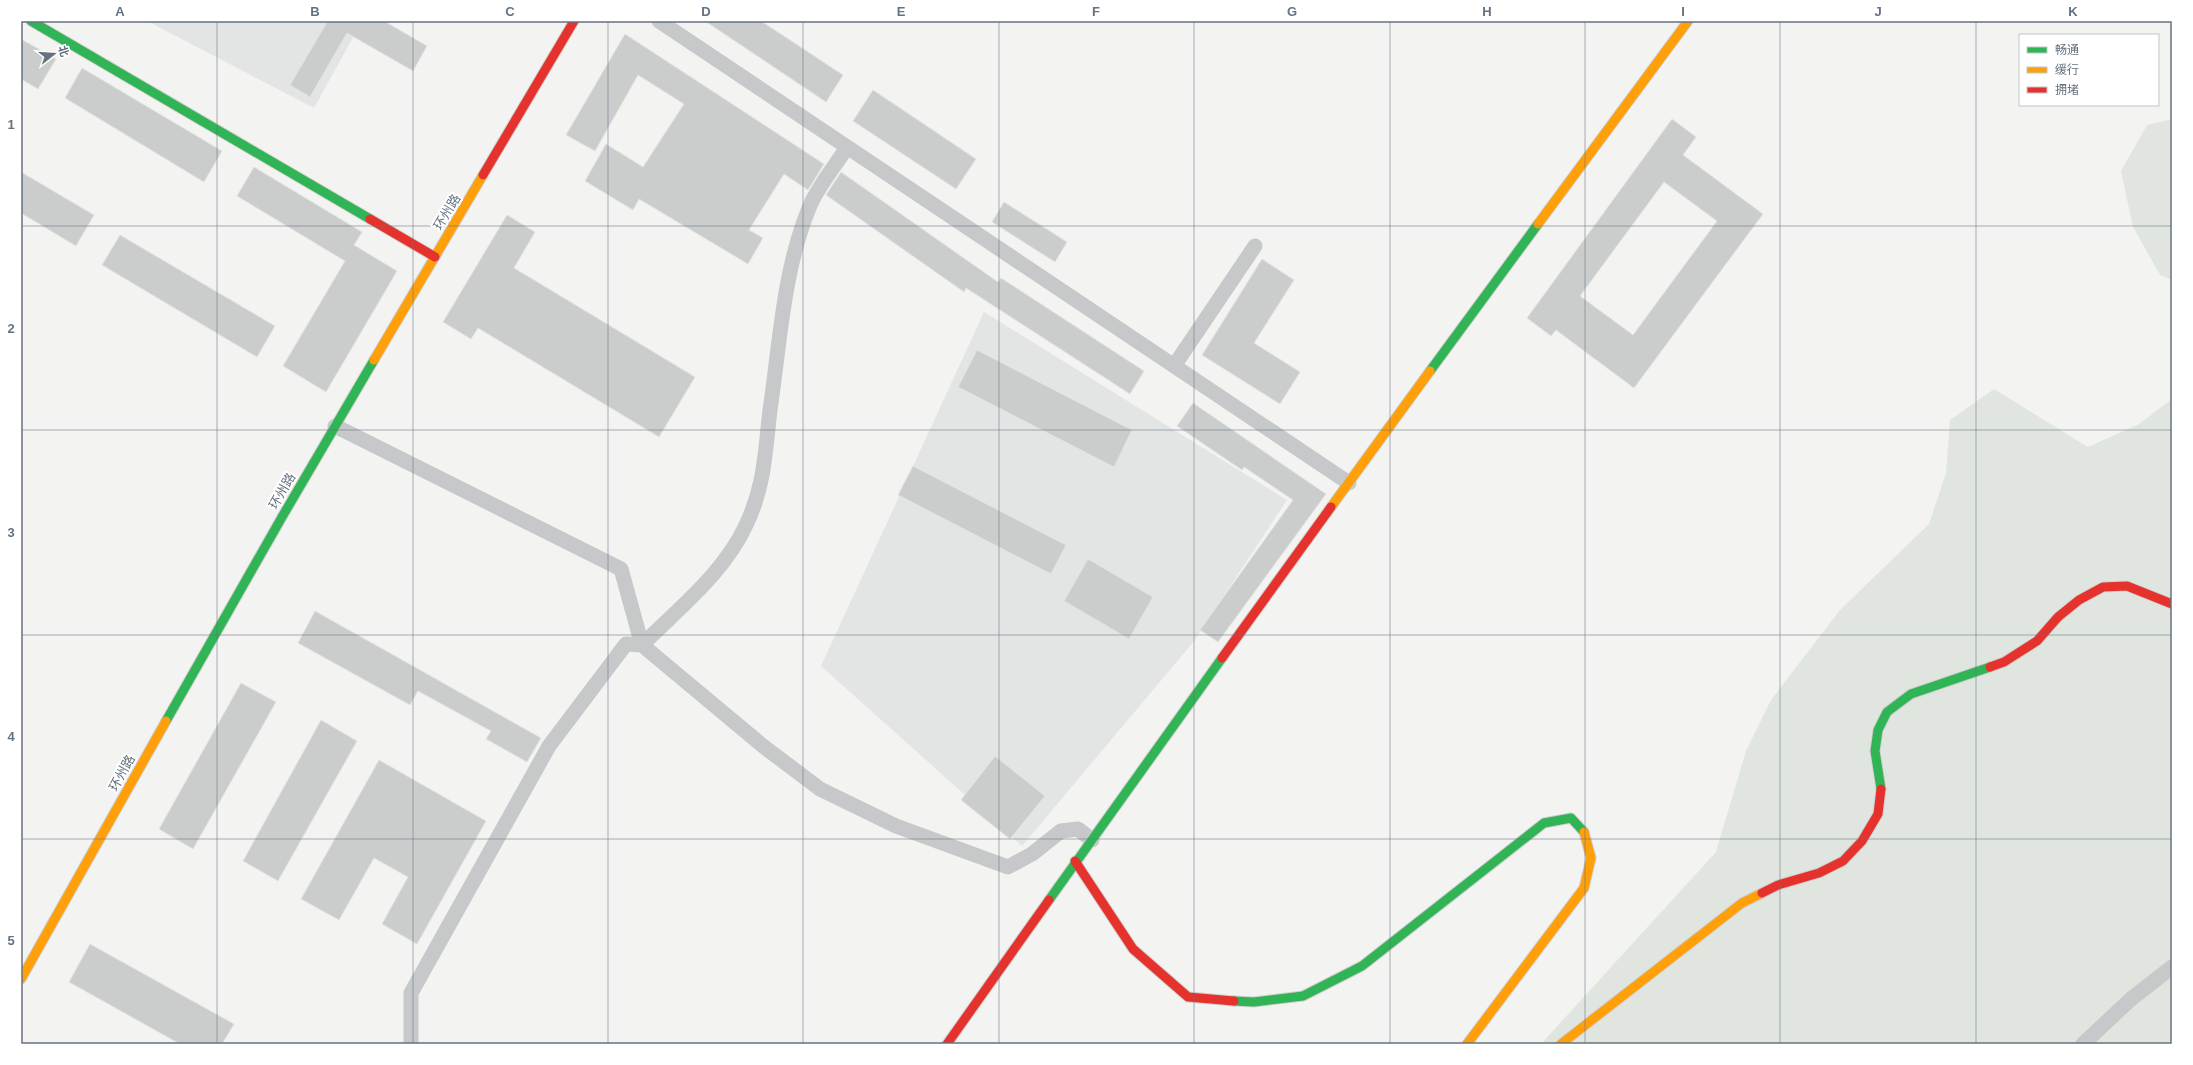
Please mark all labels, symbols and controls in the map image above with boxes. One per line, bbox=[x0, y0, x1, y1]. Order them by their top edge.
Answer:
text: A bbox=[115, 4, 125, 19]
text: B bbox=[310, 4, 320, 19]
text: C bbox=[505, 4, 515, 19]
text: D bbox=[701, 4, 711, 19]
text: E bbox=[897, 4, 906, 19]
text: F bbox=[1092, 4, 1100, 19]
text: G bbox=[1287, 4, 1297, 19]
text: H bbox=[1482, 4, 1492, 19]
text: I bbox=[1681, 4, 1685, 19]
text: J bbox=[1874, 4, 1882, 19]
text: K bbox=[2068, 4, 2078, 19]
north arrow bbox=[34, 34, 74, 74]
legend bbox=[2019, 34, 2159, 106]
text: 畅通 bbox=[2055, 43, 2079, 57]
text: 北 bbox=[56, 44, 71, 58]
text: 缓行 bbox=[2055, 63, 2079, 77]
text: 拥堵 bbox=[2055, 83, 2079, 97]
text: 1 bbox=[7, 117, 15, 132]
street label: 环州路 bbox=[431, 191, 463, 233]
text: 2 bbox=[7, 321, 15, 336]
street label: 环州路 bbox=[266, 470, 298, 512]
text: 3 bbox=[7, 525, 15, 540]
text: 4 bbox=[7, 729, 15, 744]
street label: 环州路 bbox=[106, 752, 138, 794]
text: 5 bbox=[7, 933, 15, 948]

